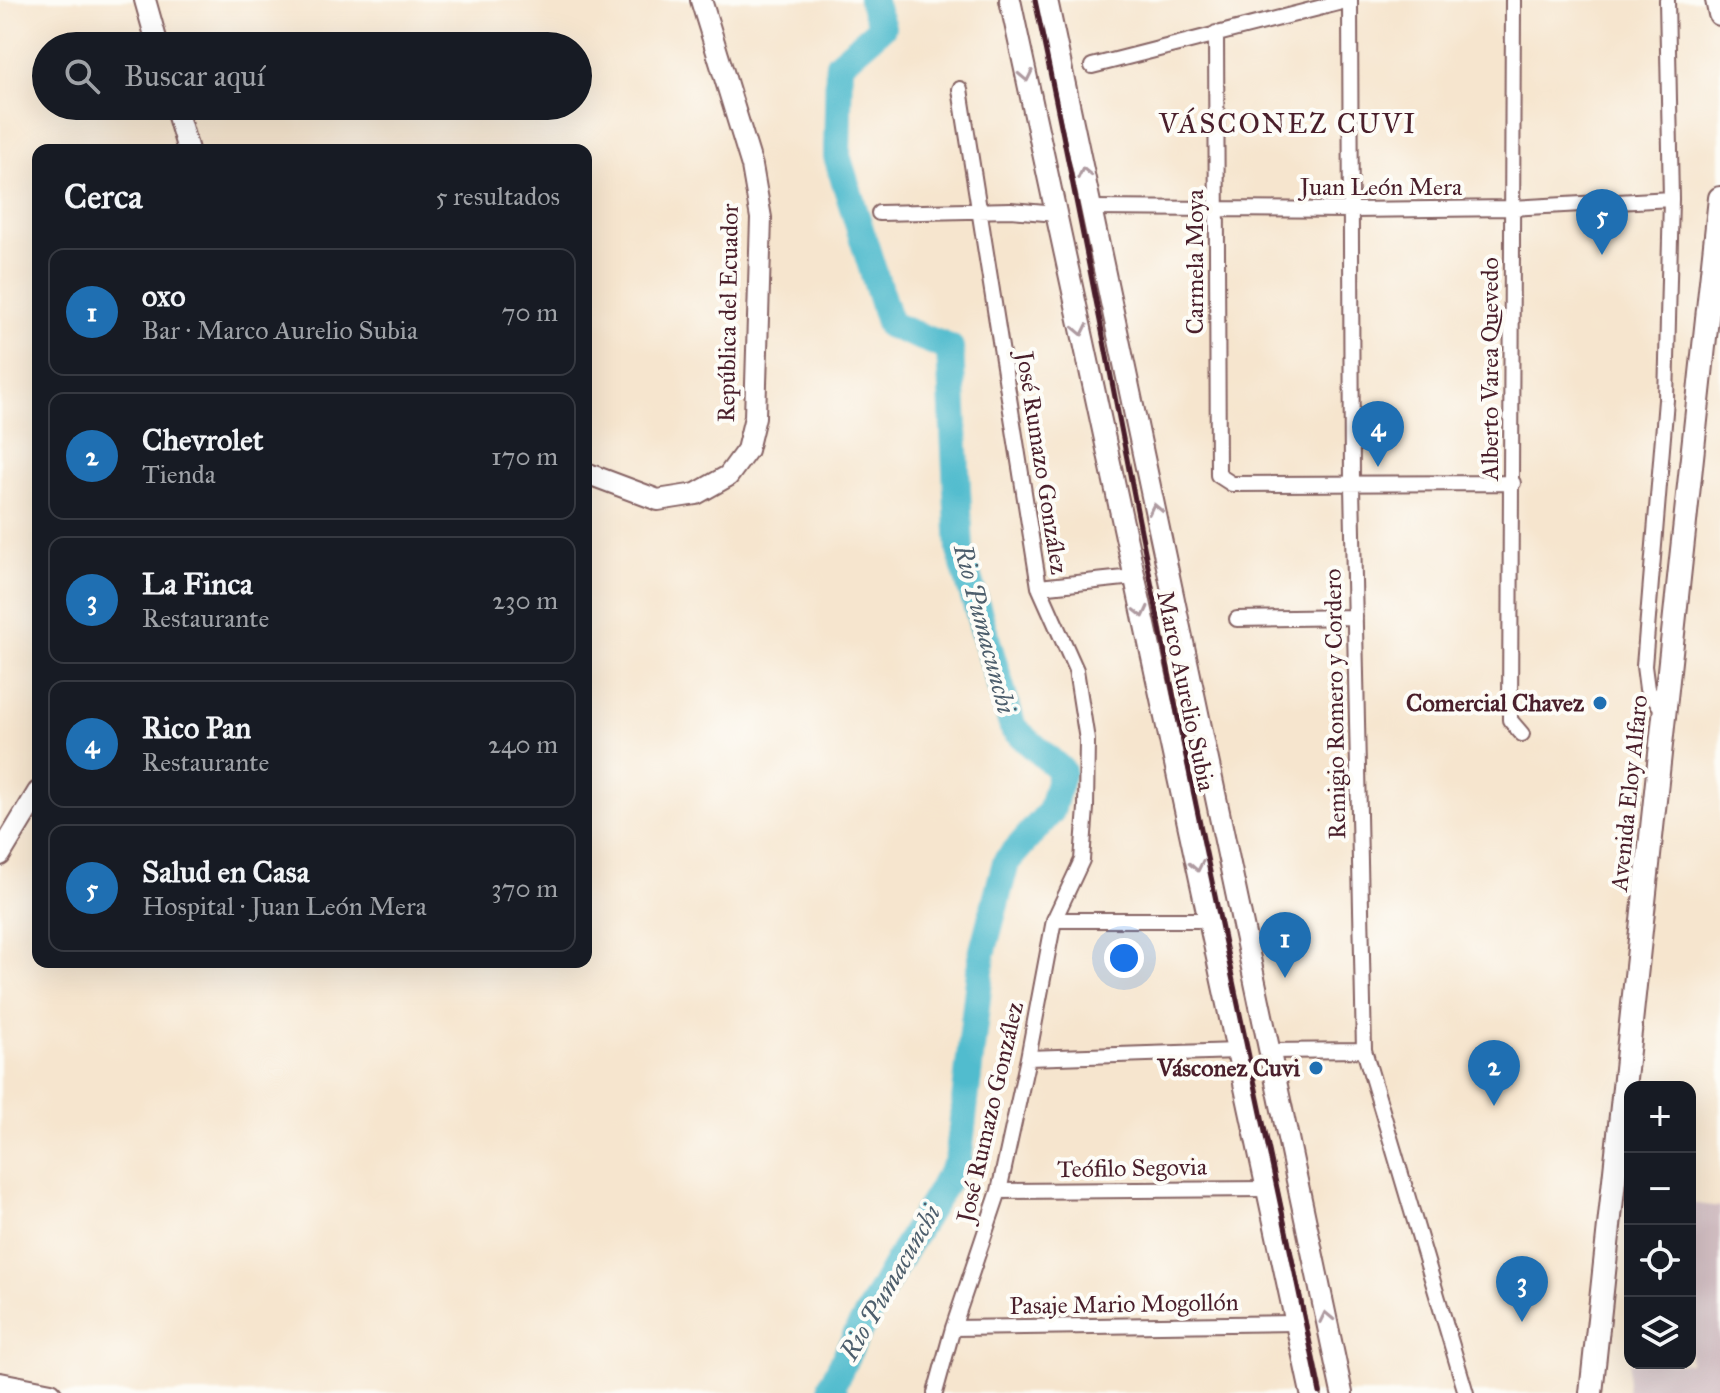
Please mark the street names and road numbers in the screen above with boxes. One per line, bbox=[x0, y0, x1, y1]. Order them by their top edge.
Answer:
street label: Juan León Mera bbox=[1297, 172, 1463, 202]
street label: Carmela Moya bbox=[1180, 189, 1210, 335]
street label: República del Ecuador bbox=[711, 203, 745, 423]
street label: Alberto Varea Quevedo bbox=[1475, 257, 1505, 482]
street label: José Rumazo González bbox=[1009, 346, 1074, 577]
street label: Remigio Romero y Cordero bbox=[1318, 568, 1352, 840]
street label: Marco Aurelio Subia bbox=[1150, 588, 1222, 795]
street label: Avenida Eloy Alfaro bbox=[1604, 693, 1654, 894]
street label: José Rumazo González bbox=[949, 999, 1030, 1228]
street label: Teófilo Segovia bbox=[1057, 1152, 1208, 1184]
street label: Pasaje Mario Mogollón bbox=[1009, 1287, 1239, 1321]

